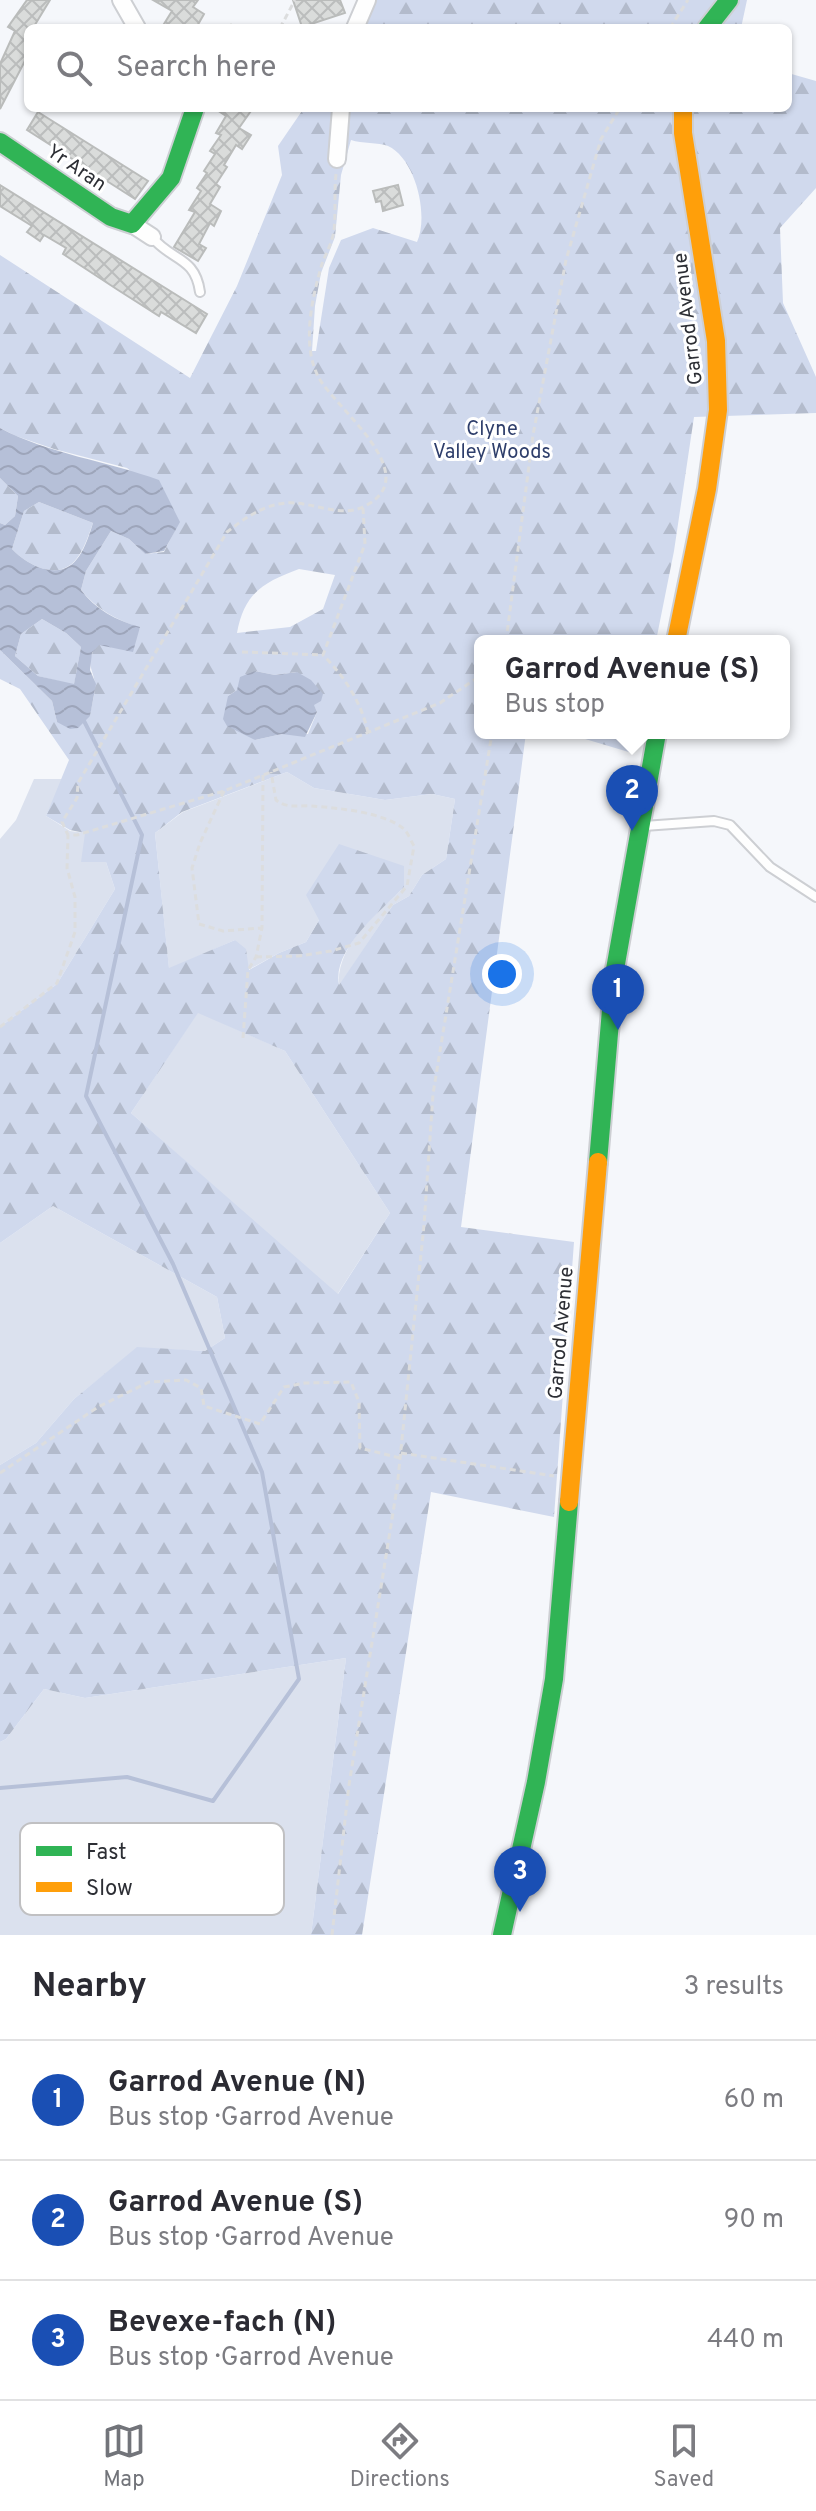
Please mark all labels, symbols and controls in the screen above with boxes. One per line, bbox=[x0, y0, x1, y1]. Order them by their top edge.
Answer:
search box bbox=[24, 24, 792, 112]
icon: search bbox=[52, 46, 96, 90]
text: Search here bbox=[116, 50, 276, 87]
street label: Yr Aran bbox=[41, 139, 111, 198]
street label: Garrod Avenue bbox=[668, 251, 710, 386]
park label: Clyne Valley Woods bbox=[433, 417, 551, 466]
popup bbox=[474, 635, 790, 739]
text: Garrod Avenue (S) bbox=[504, 652, 760, 689]
text: Bus stop bbox=[504, 689, 605, 722]
pin: 2 bbox=[606, 765, 658, 831]
your location bbox=[482, 954, 522, 994]
pin: 1 bbox=[592, 964, 644, 1030]
street label: Garrod Avenue bbox=[543, 1266, 581, 1401]
legend bbox=[20, 1823, 284, 1915]
text: Fast bbox=[86, 1840, 127, 1867]
pin: 3 bbox=[494, 1846, 546, 1912]
text: Slow bbox=[86, 1876, 133, 1903]
text: Nearby bbox=[32, 1966, 147, 2009]
text: 3 results bbox=[684, 1971, 784, 2004]
text: Garrod Avenue (N) bbox=[108, 2065, 366, 2102]
text: 1 bbox=[53, 2084, 63, 2117]
text: 60 m bbox=[724, 2084, 784, 2117]
text: Bus stop · Garrod Avenue bbox=[108, 2102, 394, 2135]
text: Garrod Avenue (S) bbox=[108, 2185, 363, 2222]
text: 2 bbox=[50, 2204, 66, 2237]
text: 90 m bbox=[724, 2204, 784, 2237]
text: Bus stop · Garrod Avenue bbox=[108, 2222, 394, 2255]
text: Bevexe-fach (N) bbox=[108, 2305, 336, 2342]
text: 3 bbox=[50, 2324, 66, 2357]
text: 440 m bbox=[707, 2324, 784, 2357]
text: Bus stop · Garrod Avenue bbox=[108, 2342, 394, 2375]
tab: Map bbox=[102, 2419, 146, 2494]
tab: Directions bbox=[350, 2419, 450, 2494]
tab: Saved bbox=[654, 2419, 714, 2494]

